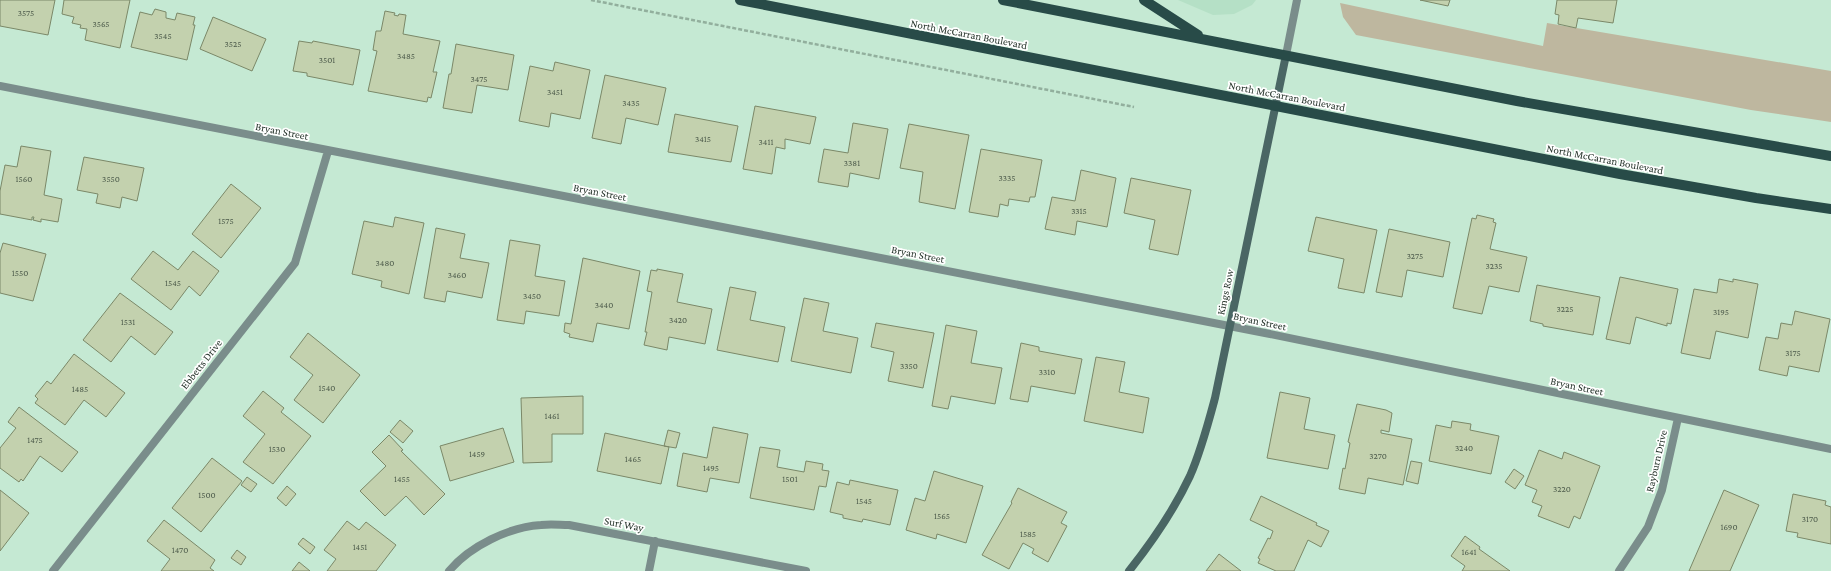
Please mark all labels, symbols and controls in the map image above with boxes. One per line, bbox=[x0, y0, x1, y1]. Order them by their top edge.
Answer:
house number: 3575 bbox=[18, 8, 34, 18]
street label: North McCarran Boulevard bbox=[910, 17, 1029, 51]
house number: 3565 bbox=[92, 19, 110, 29]
house number: 3545 bbox=[154, 31, 172, 41]
house number: 3525 bbox=[225, 39, 241, 49]
house number: 3485 bbox=[397, 51, 415, 61]
house number: 3501 bbox=[319, 55, 335, 65]
house number: 3475 bbox=[471, 74, 487, 84]
street label: North McCarran Boulevard bbox=[1228, 79, 1347, 113]
house number: 3451 bbox=[547, 87, 563, 97]
house number: 3435 bbox=[622, 98, 640, 108]
street label: Bryan Street bbox=[254, 120, 310, 143]
house number: 3415 bbox=[695, 134, 711, 144]
house number: 3411 bbox=[759, 137, 773, 147]
street label: North McCarran Boulevard bbox=[1546, 142, 1665, 176]
house number: 3381 bbox=[844, 158, 860, 168]
house number: 3335 bbox=[999, 173, 1015, 183]
house number: 1560 bbox=[16, 174, 32, 184]
house number: 3550 bbox=[102, 174, 120, 184]
street label: Bryan Street bbox=[572, 181, 628, 204]
house number: 3315 bbox=[1071, 206, 1087, 216]
house number: 1575 bbox=[218, 216, 234, 226]
street label: Bryan Street bbox=[890, 243, 946, 266]
house number: 3275 bbox=[1407, 251, 1423, 261]
house number: 3480 bbox=[376, 258, 394, 268]
house number: 3235 bbox=[1485, 261, 1503, 271]
street label: Kings Row bbox=[1214, 267, 1237, 316]
house number: 1550 bbox=[12, 268, 28, 278]
house number: 3460 bbox=[448, 270, 466, 280]
house number: 1545 bbox=[165, 278, 181, 288]
house number: 3450 bbox=[523, 291, 541, 301]
house number: 3440 bbox=[595, 300, 613, 310]
house number: 3225 bbox=[1556, 304, 1574, 314]
house number: 3195 bbox=[1713, 307, 1729, 317]
street label: Bryan Street bbox=[1232, 310, 1288, 334]
house number: 3420 bbox=[669, 315, 687, 325]
house number: 1531 bbox=[121, 317, 135, 327]
street label: Ebbetts Drive bbox=[178, 337, 224, 391]
house number: 3175 bbox=[1785, 348, 1801, 358]
house number: 3350 bbox=[900, 361, 918, 371]
house number: 3310 bbox=[1039, 367, 1055, 377]
street label: Bryan Street bbox=[1549, 375, 1605, 399]
house number: 1540 bbox=[319, 383, 335, 393]
house number: 1485 bbox=[72, 384, 88, 394]
house number: 1461 bbox=[544, 411, 560, 421]
street label: Rayburn Drive bbox=[1643, 429, 1670, 493]
house number: 1475 bbox=[27, 435, 43, 445]
house number: 3240 bbox=[1455, 443, 1473, 453]
house number: 1530 bbox=[269, 444, 285, 454]
house number: 1459 bbox=[469, 449, 486, 459]
house number: 3270 bbox=[1369, 451, 1387, 461]
house number: 1465 bbox=[625, 454, 641, 464]
house number: 1495 bbox=[703, 463, 719, 473]
house number: 1455 bbox=[394, 474, 410, 484]
house number: 1501 bbox=[782, 474, 798, 484]
house number: 3220 bbox=[1553, 484, 1571, 494]
house number: 1500 bbox=[198, 490, 216, 500]
house number: 1545 bbox=[856, 496, 872, 506]
house number: 1565 bbox=[934, 511, 950, 521]
street label: Surf Way bbox=[603, 514, 646, 535]
house number: 3170 bbox=[1802, 514, 1818, 524]
house number: 1690 bbox=[1721, 522, 1738, 532]
house number: 1585 bbox=[1020, 529, 1036, 539]
house number: 1451 bbox=[353, 542, 367, 552]
house number: 1470 bbox=[172, 545, 188, 555]
house number: 1641 bbox=[1461, 547, 1477, 557]

